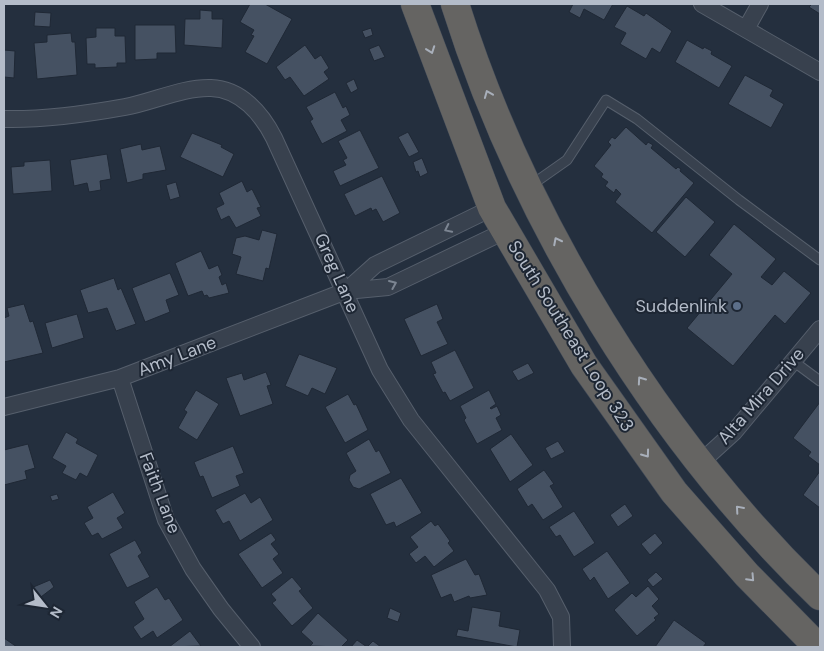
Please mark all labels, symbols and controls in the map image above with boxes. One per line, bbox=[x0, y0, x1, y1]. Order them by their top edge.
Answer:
one-way arrow bbox=[425, 45, 435, 54]
one-way arrow bbox=[484, 90, 495, 99]
one-way arrow bbox=[444, 223, 453, 234]
street label: Greg Lane bbox=[309, 229, 365, 317]
street label: South Southeast Loop 323 bbox=[502, 236, 640, 436]
one-way arrow bbox=[553, 238, 563, 247]
one-way arrow bbox=[388, 280, 397, 291]
place label: Suddenlink bbox=[635, 294, 727, 318]
marker: Suddenlink bbox=[731, 300, 743, 312]
street label: Amy Lane bbox=[134, 330, 220, 382]
street label: Alta Mira Drive bbox=[712, 342, 810, 450]
one-way arrow bbox=[638, 376, 647, 386]
one-way arrow bbox=[640, 448, 649, 458]
street label: Faith Lane bbox=[134, 449, 186, 537]
one-way arrow bbox=[736, 506, 745, 515]
one-way arrow bbox=[745, 573, 754, 582]
north arrow bbox=[20, 581, 70, 631]
text: N bbox=[46, 604, 67, 621]

